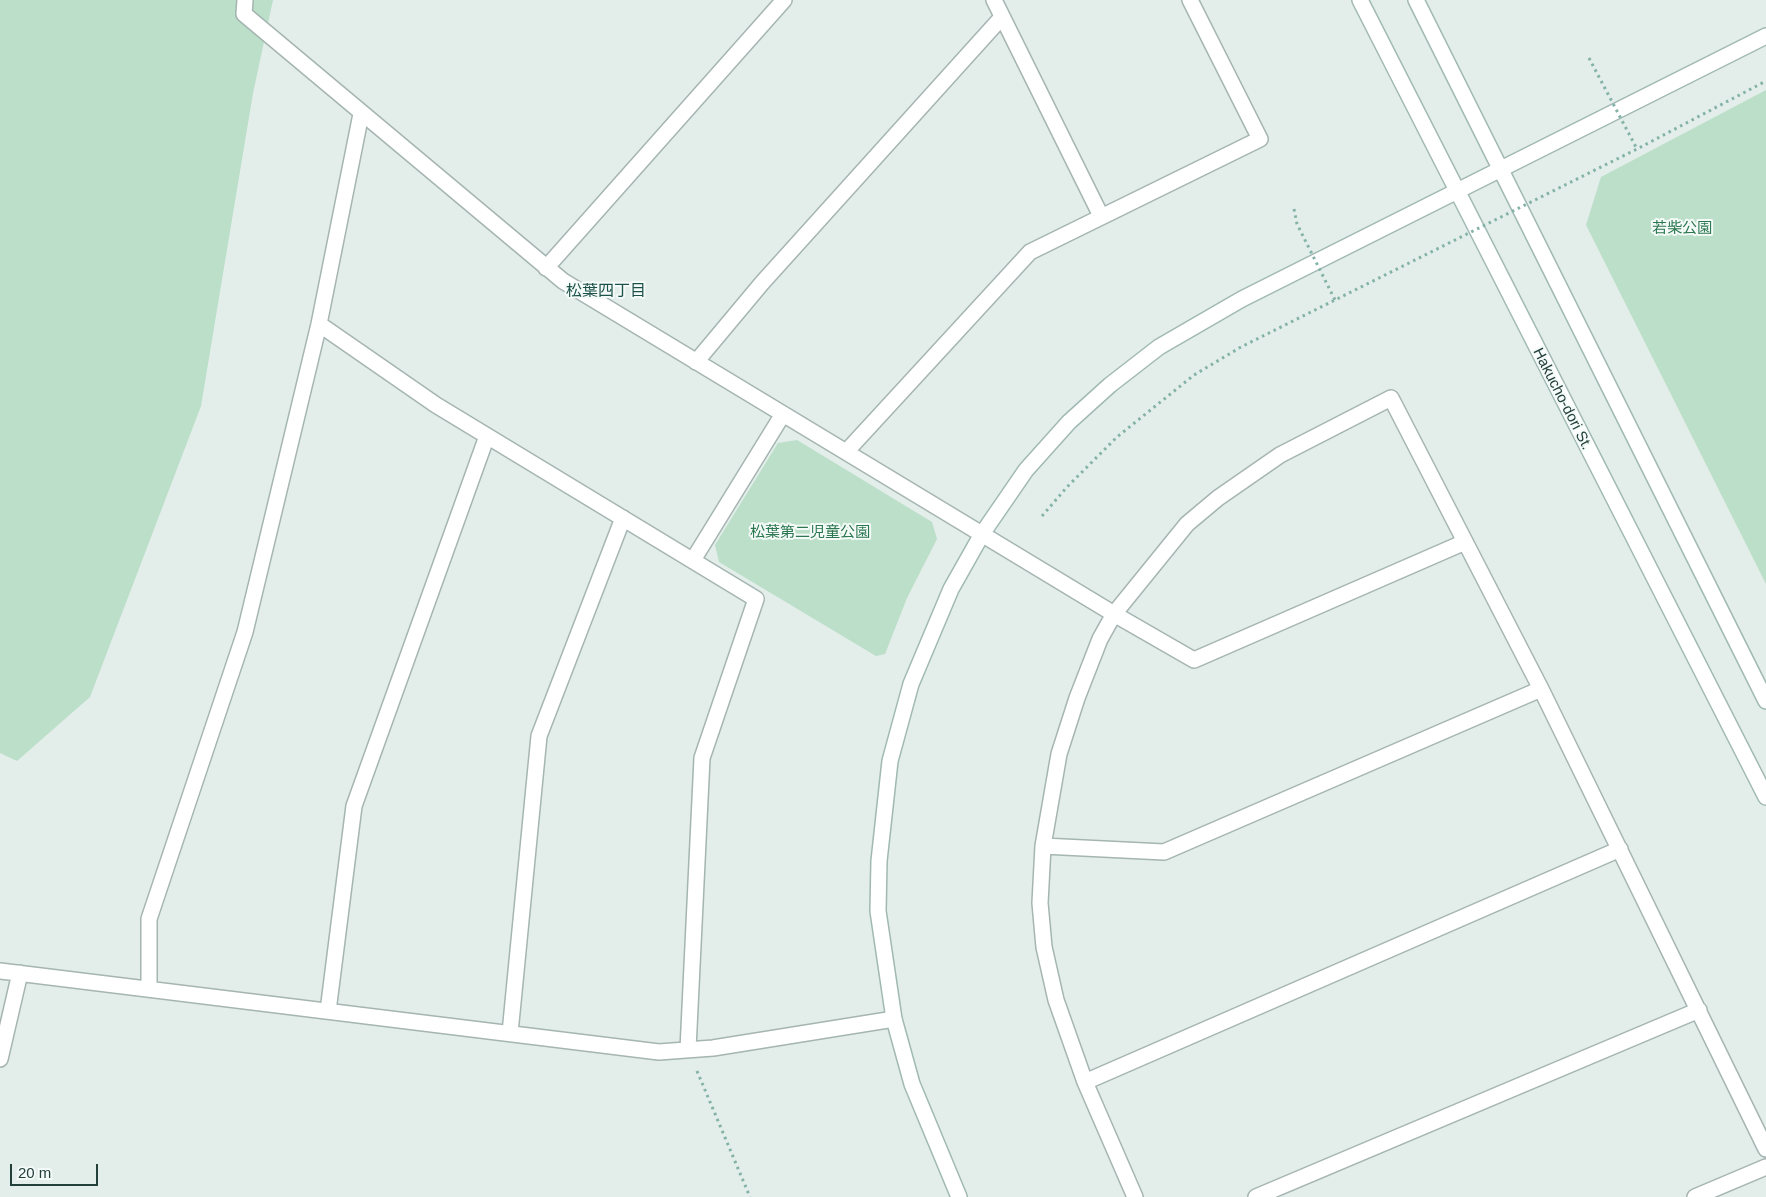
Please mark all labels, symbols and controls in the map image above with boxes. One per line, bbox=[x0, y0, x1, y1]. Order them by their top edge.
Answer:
park label: 若柴公園 bbox=[1652, 220, 1712, 238]
district label: 松葉四丁目 bbox=[566, 282, 646, 302]
street label: Hakucho-dori St. bbox=[1529, 345, 1595, 453]
park label: 松葉第二児童公園 bbox=[750, 524, 870, 542]
scale bar bbox=[12, 1154, 100, 1186]
text: 20 m bbox=[18, 1164, 51, 1181]

